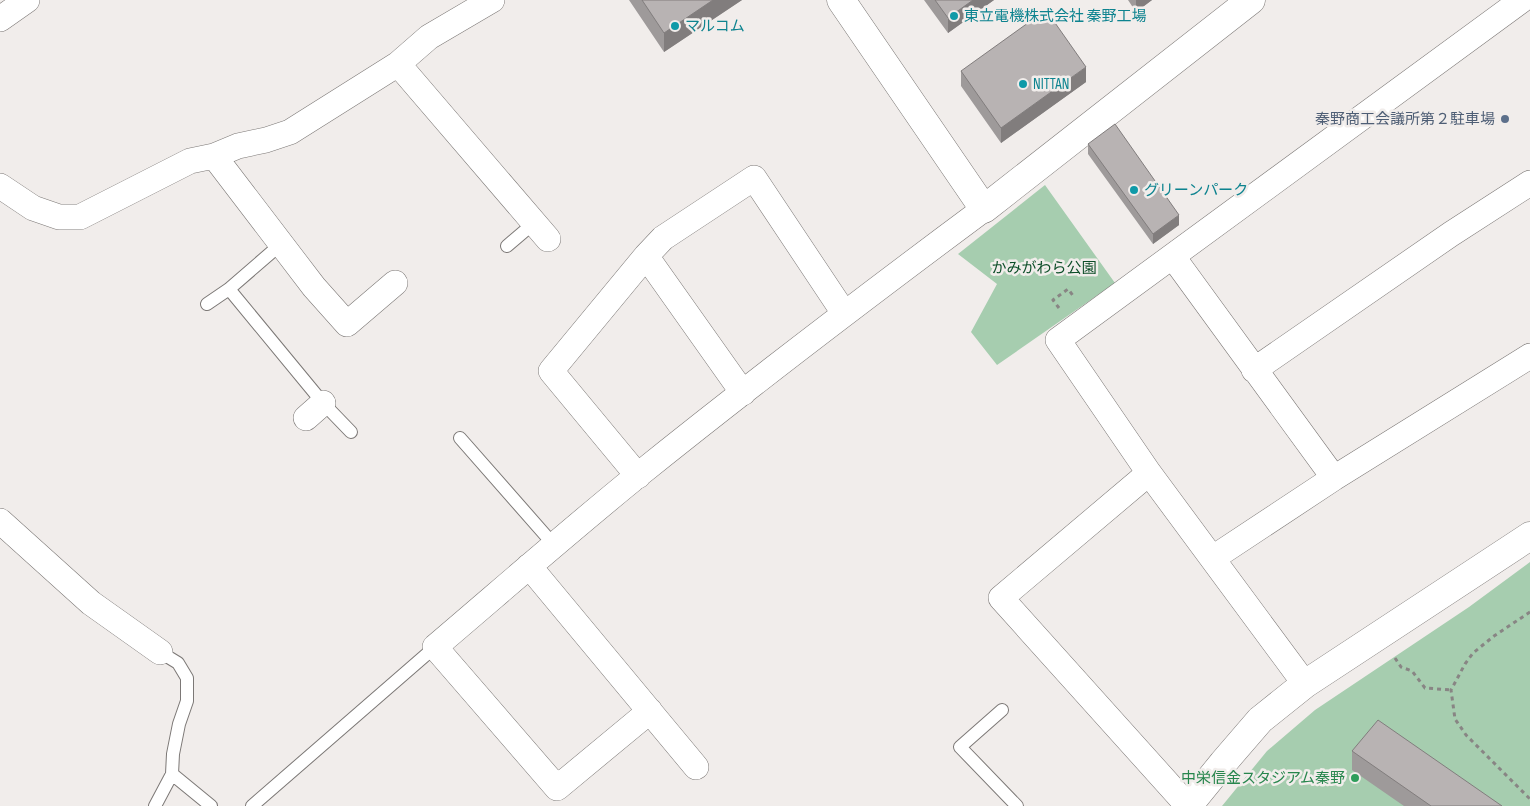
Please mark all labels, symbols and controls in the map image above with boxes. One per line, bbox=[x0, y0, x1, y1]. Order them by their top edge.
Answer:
place label: 東立電機株式会社 秦野工場 bbox=[964, 7, 1146, 26]
marker: 東立電機株式会社 秦野工場 bbox=[948, 10, 960, 22]
place label: マルコム bbox=[685, 17, 745, 36]
marker: マルコム bbox=[669, 20, 681, 32]
place label: NITTAN bbox=[1033, 75, 1069, 94]
marker: NITTAN bbox=[1017, 78, 1029, 90]
place label: 秦野商工会議所第２駐車場 bbox=[1315, 110, 1495, 129]
marker: 秦野商工会議所第２駐車場 bbox=[1499, 113, 1511, 125]
place label: グリーンパーク bbox=[1144, 181, 1248, 200]
marker: グリーンパーク bbox=[1128, 184, 1140, 196]
park label: かみがわら公園 bbox=[991, 259, 1097, 278]
place label: 中栄信金スタジアム秦野 bbox=[1181, 769, 1345, 788]
marker: 中栄信金スタジアム秦野 bbox=[1349, 772, 1361, 784]

